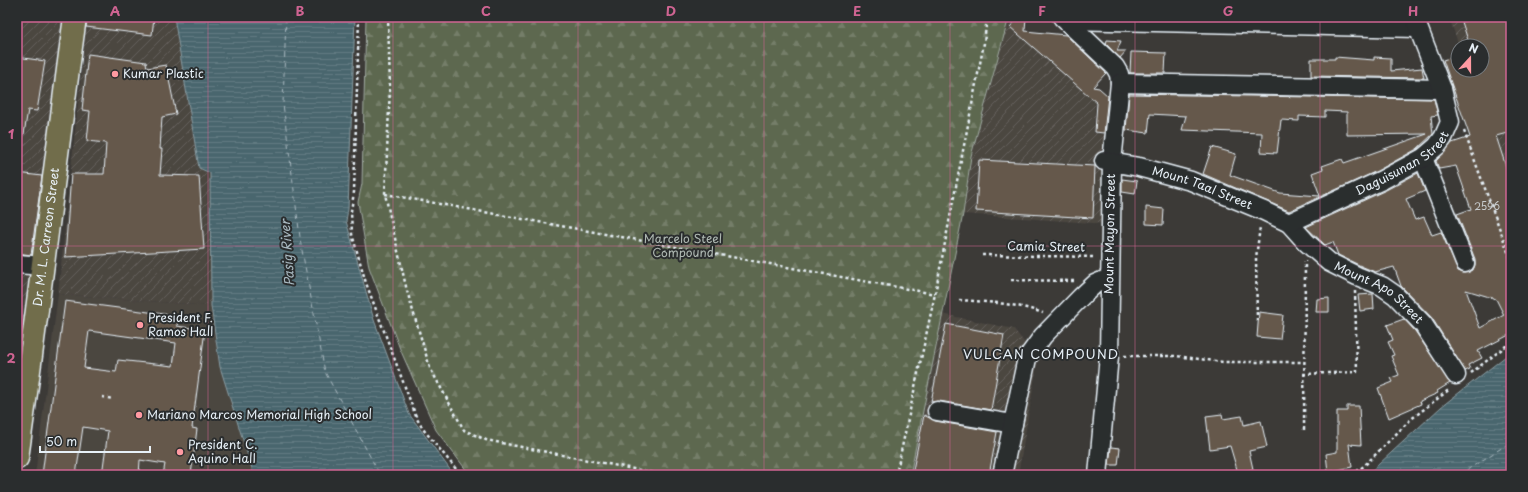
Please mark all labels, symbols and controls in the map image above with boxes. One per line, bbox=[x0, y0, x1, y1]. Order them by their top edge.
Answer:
text: A bbox=[110, 1, 120, 20]
text: B bbox=[296, 1, 305, 20]
text: C bbox=[481, 1, 491, 20]
text: D bbox=[666, 1, 676, 20]
text: E bbox=[853, 1, 861, 20]
text: F bbox=[1038, 1, 1046, 20]
text: G bbox=[1223, 1, 1233, 20]
text: H bbox=[1408, 1, 1418, 20]
north arrow bbox=[1450, 38, 1490, 78]
text: N bbox=[1467, 39, 1481, 58]
place label: Kumar Plastic bbox=[123, 64, 204, 82]
marker: Kumar Plastic bbox=[110, 69, 120, 79]
text: 1 bbox=[8, 124, 14, 143]
street label: Daguisunan Street bbox=[1352, 128, 1453, 199]
street label: Mount Taal Street bbox=[1150, 161, 1255, 213]
street label: Dr. M. L. Carreon Street bbox=[28, 166, 63, 307]
street label: Mount Mayon Street bbox=[1099, 173, 1119, 294]
house number: 2596 bbox=[1474, 198, 1500, 213]
water label: Pasig River bbox=[275, 217, 298, 287]
park label: Marcelo Steel Compound bbox=[644, 229, 722, 261]
street label: Camia Street bbox=[1007, 236, 1085, 256]
street label: Mount Apo Street bbox=[1332, 256, 1428, 327]
place label: President F. Ramos Hall bbox=[148, 308, 213, 340]
marker: President F. Ramos Hall bbox=[135, 320, 145, 330]
district label: VULCAN COMPOUND bbox=[963, 344, 1119, 363]
text: 2 bbox=[6, 348, 16, 367]
place label: Mariano Marcos Memorial High School bbox=[147, 405, 372, 423]
marker: Mariano Marcos Memorial High School bbox=[134, 410, 144, 420]
scale bar bbox=[40, 428, 150, 454]
text: 50 m bbox=[46, 432, 77, 450]
place label: President C. Aquino Hall bbox=[188, 435, 257, 467]
marker: President C. Aquino Hall bbox=[175, 447, 185, 457]

